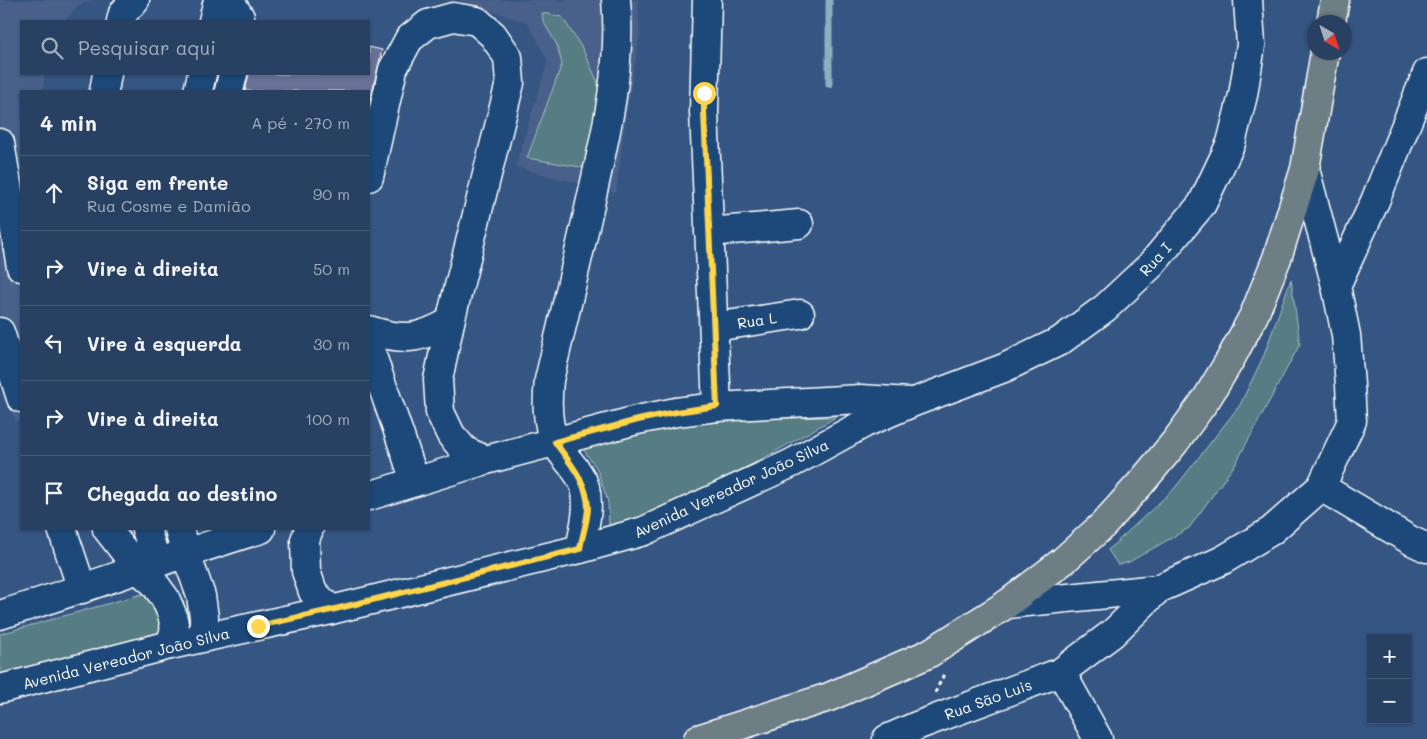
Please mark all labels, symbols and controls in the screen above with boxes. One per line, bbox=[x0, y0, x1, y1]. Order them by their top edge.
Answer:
north arrow bbox=[1307, 15, 1352, 60]
search box bbox=[20, 20, 370, 75]
icon: search bbox=[38, 34, 66, 62]
text: Pesquisar aqui bbox=[78, 35, 216, 60]
route start bbox=[693, 82, 716, 105]
text: 4 min bbox=[40, 109, 97, 136]
text: A pé · 270 m bbox=[251, 112, 350, 133]
text: Siga em frente bbox=[87, 170, 228, 195]
icon: ahead bbox=[40, 179, 68, 207]
text: 90 m bbox=[313, 183, 350, 204]
text: Rua Cosme e Damião bbox=[87, 195, 251, 216]
street label: Rua I bbox=[1135, 238, 1176, 280]
icon: right bbox=[40, 254, 68, 282]
text: Vire à direita bbox=[87, 256, 219, 281]
text: 50 m bbox=[313, 258, 350, 279]
street label: Rua L bbox=[736, 307, 778, 333]
icon: left bbox=[40, 329, 68, 357]
text: Vire à esquerda bbox=[87, 331, 242, 356]
text: 30 m bbox=[313, 333, 350, 354]
icon: right bbox=[40, 404, 68, 432]
text: Vire à direita bbox=[87, 406, 219, 431]
text: 100 m bbox=[305, 408, 350, 429]
street label: Avenida Vereador João Silva bbox=[630, 434, 832, 542]
icon: arrive bbox=[40, 479, 68, 507]
text: Chegada ao destino bbox=[87, 481, 277, 506]
route end bbox=[247, 615, 270, 638]
street label: Avenida Vereador João Silva bbox=[20, 623, 232, 693]
map controls bbox=[1367, 634, 1412, 724]
button: + bbox=[1367, 634, 1412, 679]
street label: Rua São Luis bbox=[942, 674, 1034, 724]
button: − bbox=[1367, 679, 1412, 724]

